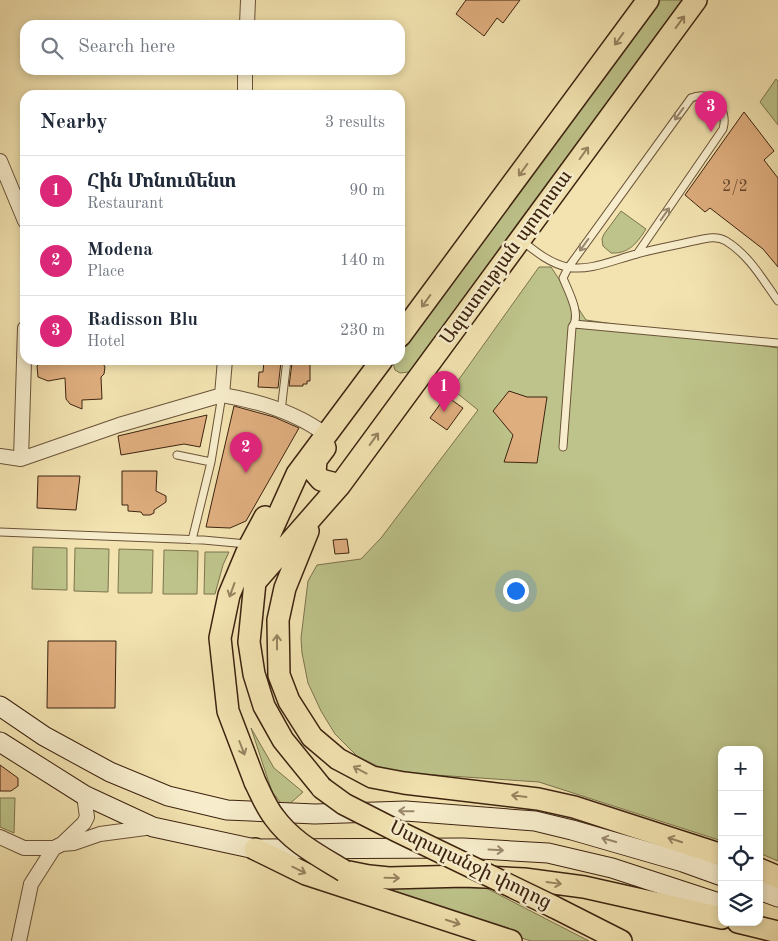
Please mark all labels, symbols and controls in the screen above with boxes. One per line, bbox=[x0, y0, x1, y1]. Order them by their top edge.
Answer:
one-way arrow bbox=[675, 15, 685, 29]
search box bbox=[20, 20, 405, 75]
one-way arrow bbox=[614, 32, 624, 46]
icon: search bbox=[38, 34, 66, 62]
text: Search here bbox=[78, 38, 175, 57]
pin: 3 bbox=[695, 91, 727, 132]
one-way arrow bbox=[674, 107, 685, 120]
text: Nearby bbox=[40, 112, 108, 133]
text: 3 results bbox=[325, 115, 385, 131]
one-way arrow bbox=[579, 147, 590, 160]
one-way arrow bbox=[517, 163, 528, 176]
street label: Ազատության պողոտա bbox=[437, 167, 576, 348]
text: Հին Մոնումենտ bbox=[87, 173, 236, 192]
house number: 2/2 bbox=[722, 179, 748, 195]
text: 1 bbox=[51, 183, 61, 199]
text: 90 m bbox=[349, 183, 385, 199]
text: Restaurant bbox=[87, 196, 164, 212]
one-way arrow bbox=[660, 207, 670, 221]
one-way arrow bbox=[579, 238, 589, 252]
text: Modena bbox=[87, 241, 153, 260]
text: 2 bbox=[51, 253, 61, 269]
text: 140 m bbox=[340, 253, 385, 269]
text: Place bbox=[87, 264, 124, 280]
one-way arrow bbox=[421, 294, 431, 308]
text: Radisson Blu bbox=[87, 311, 198, 330]
text: 3 bbox=[51, 323, 61, 339]
text: 230 m bbox=[340, 323, 385, 339]
text: Hotel bbox=[87, 334, 125, 350]
pin: 1 bbox=[428, 371, 460, 412]
pin: 2 bbox=[230, 432, 262, 473]
one-way arrow bbox=[369, 432, 379, 446]
your location bbox=[503, 578, 529, 604]
one-way arrow bbox=[227, 582, 236, 597]
one-way arrow bbox=[272, 634, 282, 650]
one-way arrow bbox=[238, 740, 248, 755]
map controls bbox=[718, 746, 763, 926]
button: + bbox=[718, 746, 763, 791]
one-way arrow bbox=[353, 765, 368, 774]
one-way arrow bbox=[512, 791, 528, 801]
button: − bbox=[718, 791, 763, 836]
one-way arrow bbox=[398, 806, 414, 816]
street label: Սարալանջի փողոց bbox=[386, 818, 554, 913]
one-way arrow bbox=[601, 835, 617, 845]
one-way arrow bbox=[668, 835, 684, 844]
button: locate bbox=[718, 836, 763, 881]
one-way arrow bbox=[488, 845, 504, 854]
one-way arrow bbox=[291, 866, 306, 875]
one-way arrow bbox=[384, 873, 400, 883]
one-way arrow bbox=[546, 878, 562, 888]
button: layers bbox=[718, 881, 763, 926]
one-way arrow bbox=[444, 918, 460, 927]

